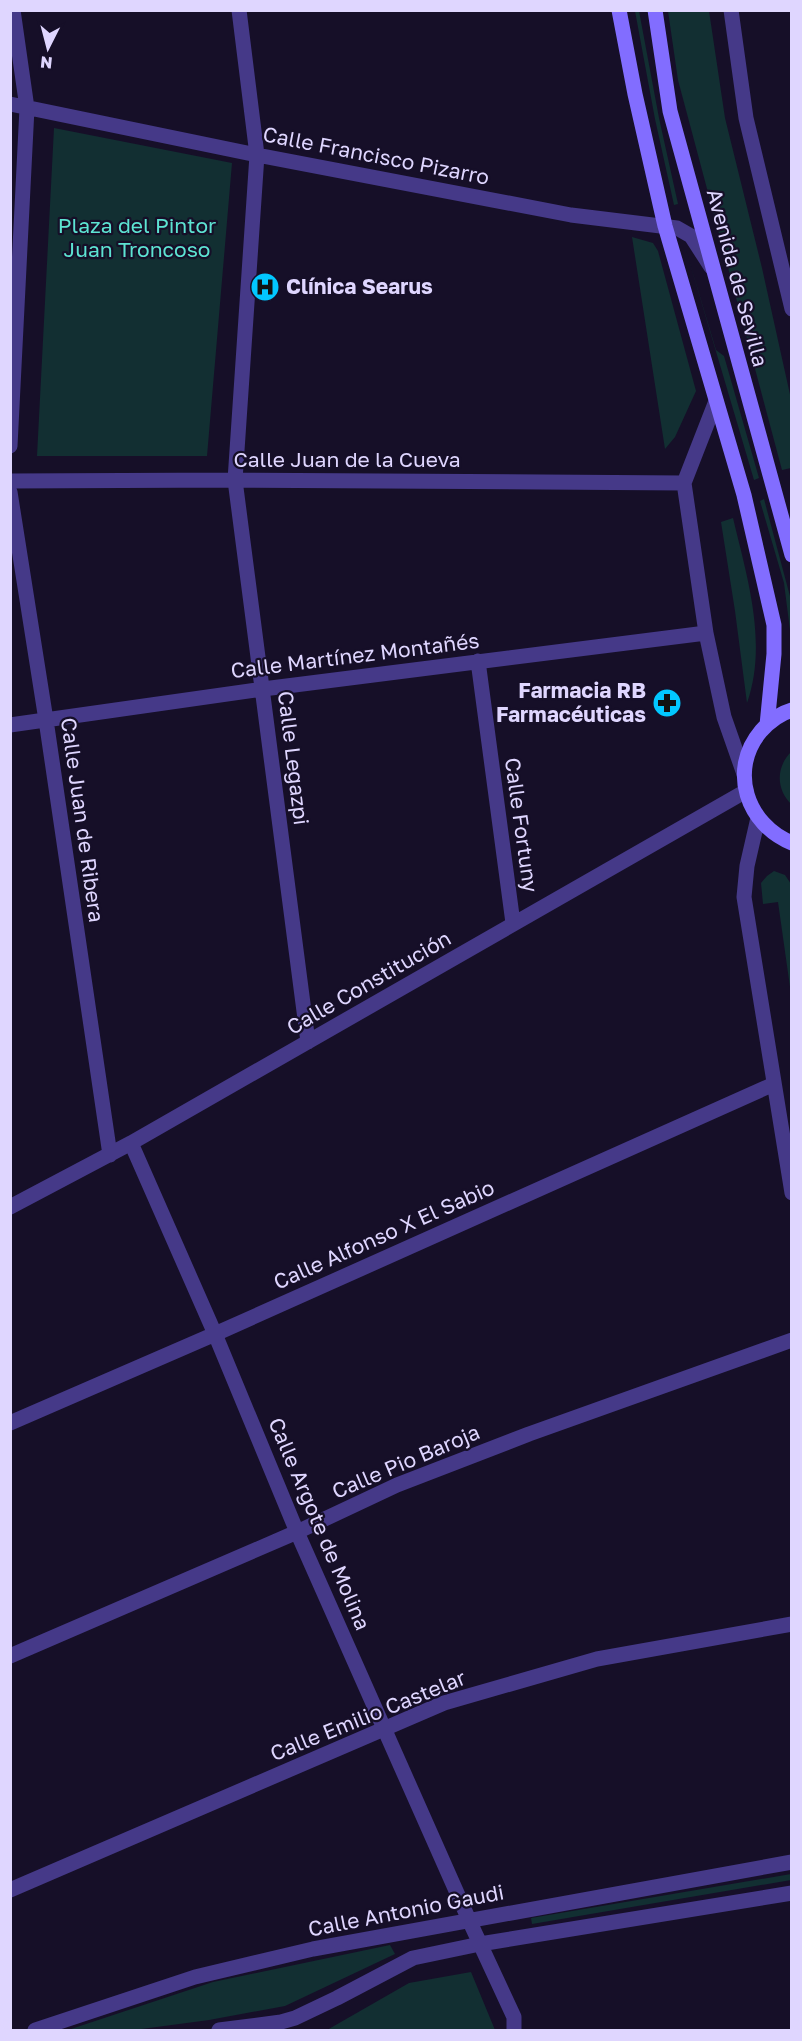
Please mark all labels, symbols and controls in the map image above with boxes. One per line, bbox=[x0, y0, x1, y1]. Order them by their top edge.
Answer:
north arrow bbox=[18, 18, 78, 78]
text: N bbox=[39, 52, 54, 73]
street label: Calle Francisco Pizarro bbox=[261, 120, 492, 190]
street label: Avenida de Sevilla bbox=[702, 186, 774, 370]
park label: Plaza del Pintor Juan Troncoso bbox=[58, 212, 216, 262]
hospital icon: Clínica Searus bbox=[249, 271, 281, 303]
place label: Clínica Searus bbox=[286, 273, 433, 299]
street label: Calle Juan de la Cueva bbox=[233, 446, 461, 472]
street label: Calle Martínez Montañés bbox=[229, 627, 481, 683]
place label: Farmacia RB Farmacéuticas bbox=[496, 677, 646, 727]
pharmacy icon: Farmacia RB Farmacéuticas bbox=[651, 687, 683, 719]
street label: Calle Legazpi bbox=[273, 689, 315, 826]
street label: Calle Juan de Ribera bbox=[56, 716, 110, 924]
street label: Calle Fortuny bbox=[500, 756, 544, 894]
street label: Calle Constitución bbox=[282, 925, 455, 1040]
street label: Calle Alfonso X El Sabio bbox=[269, 1174, 498, 1295]
street label: Calle Argote de Molina bbox=[263, 1413, 376, 1634]
street label: Calle Pio Baroja bbox=[328, 1418, 483, 1504]
street label: Calle Emilio Castelar bbox=[266, 1664, 469, 1766]
street label: Calle Antonio Gaudi bbox=[306, 1878, 506, 1942]

